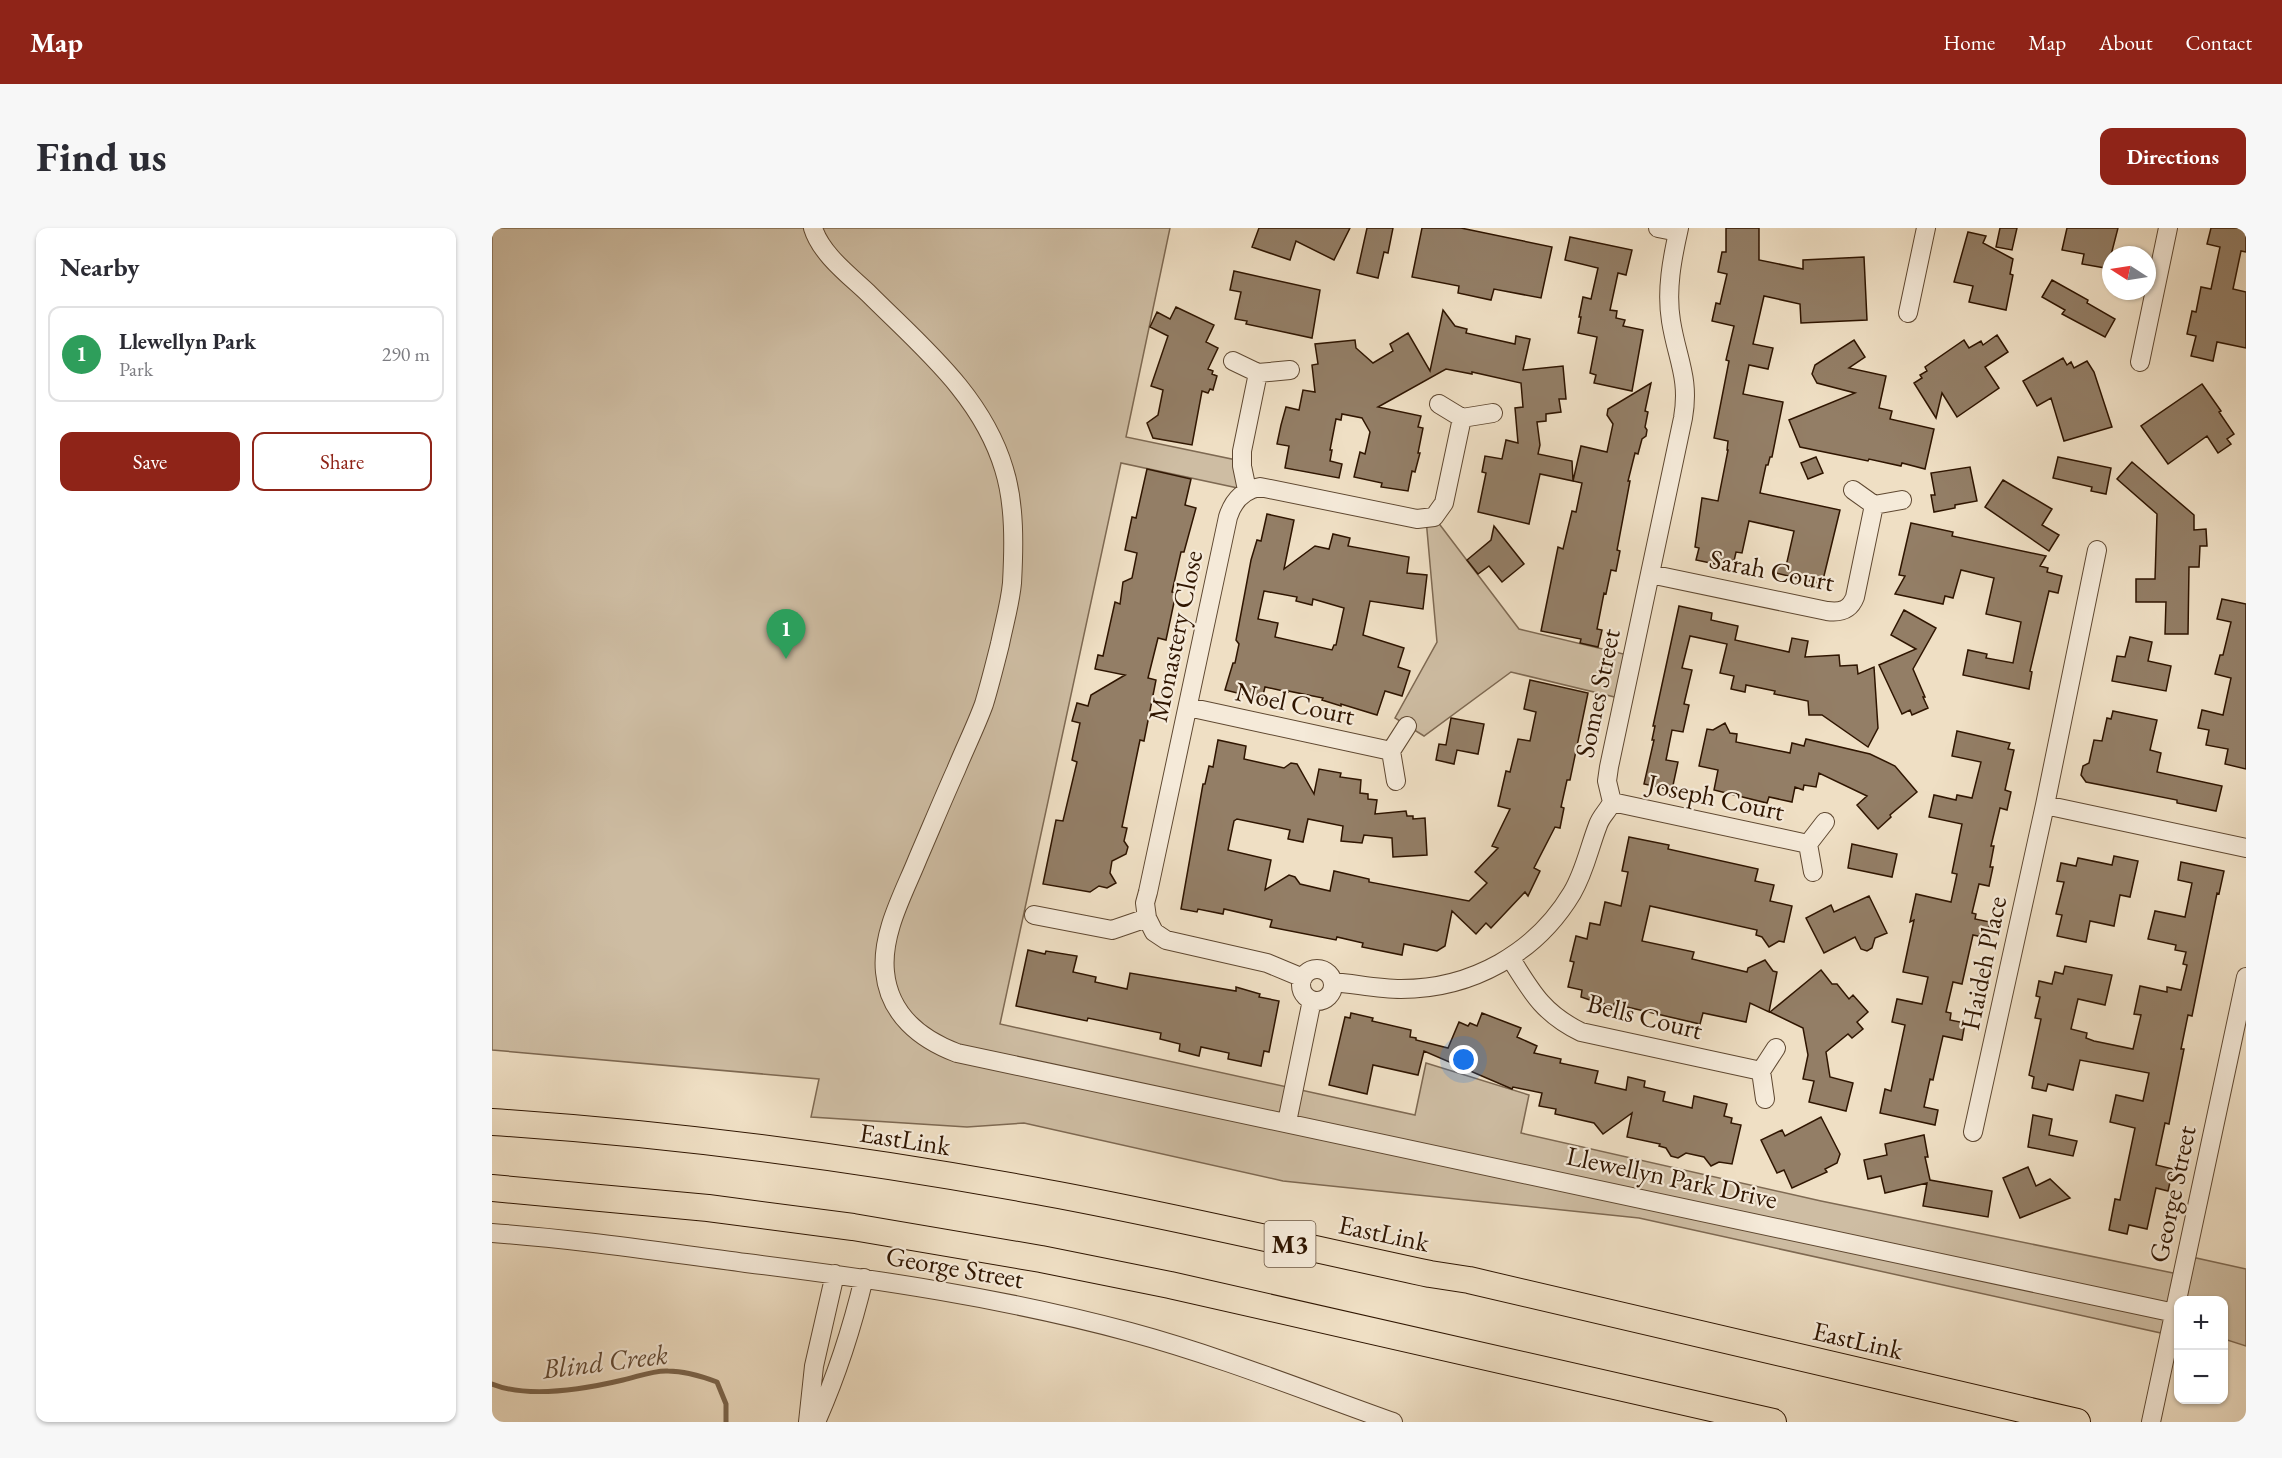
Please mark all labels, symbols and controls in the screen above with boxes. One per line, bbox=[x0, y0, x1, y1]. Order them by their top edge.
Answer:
text: Map bbox=[30, 24, 83, 60]
text: Home bbox=[1943, 29, 1995, 56]
text: Map bbox=[2028, 29, 2066, 56]
text: About bbox=[2099, 29, 2152, 56]
text: Contact bbox=[2185, 29, 2252, 56]
button: Directions bbox=[2100, 128, 2246, 185]
text: Find us bbox=[36, 129, 167, 184]
north arrow bbox=[2102, 246, 2156, 300]
text: Nearby bbox=[60, 250, 140, 284]
text: Llewellyn Park bbox=[119, 327, 256, 356]
text: 1 bbox=[76, 341, 87, 367]
text: 290 m bbox=[382, 341, 430, 367]
text: Park bbox=[119, 356, 153, 382]
button: Save bbox=[60, 432, 240, 491]
button: Share bbox=[252, 432, 432, 491]
street label: Sarah Court bbox=[1706, 541, 1838, 599]
street label: Monastery Close bbox=[1140, 547, 1210, 725]
pin: 1 bbox=[766, 610, 806, 659]
street label: Somes Street bbox=[1566, 625, 1628, 761]
street label: Noel Court bbox=[1232, 673, 1359, 733]
street label: Joseph Court bbox=[1642, 765, 1788, 829]
street label: Haideh Place bbox=[1952, 893, 2014, 1033]
street label: Bells Court bbox=[1584, 985, 1707, 1047]
your location bbox=[1449, 1045, 1478, 1074]
street label: EastLink bbox=[857, 1115, 953, 1164]
street label: George Street bbox=[2140, 1122, 2204, 1266]
street label: Llewellyn Park Drive bbox=[1563, 1138, 1781, 1216]
street label: EastLink bbox=[1335, 1206, 1433, 1260]
road number: M3 bbox=[1264, 1221, 1316, 1267]
street label: George Street bbox=[883, 1238, 1027, 1296]
map controls bbox=[2174, 1296, 2228, 1404]
button: + bbox=[2174, 1296, 2228, 1350]
street label: EastLink bbox=[1809, 1313, 1907, 1367]
water label: Blind Creek bbox=[539, 1335, 670, 1387]
button: − bbox=[2174, 1350, 2228, 1404]

